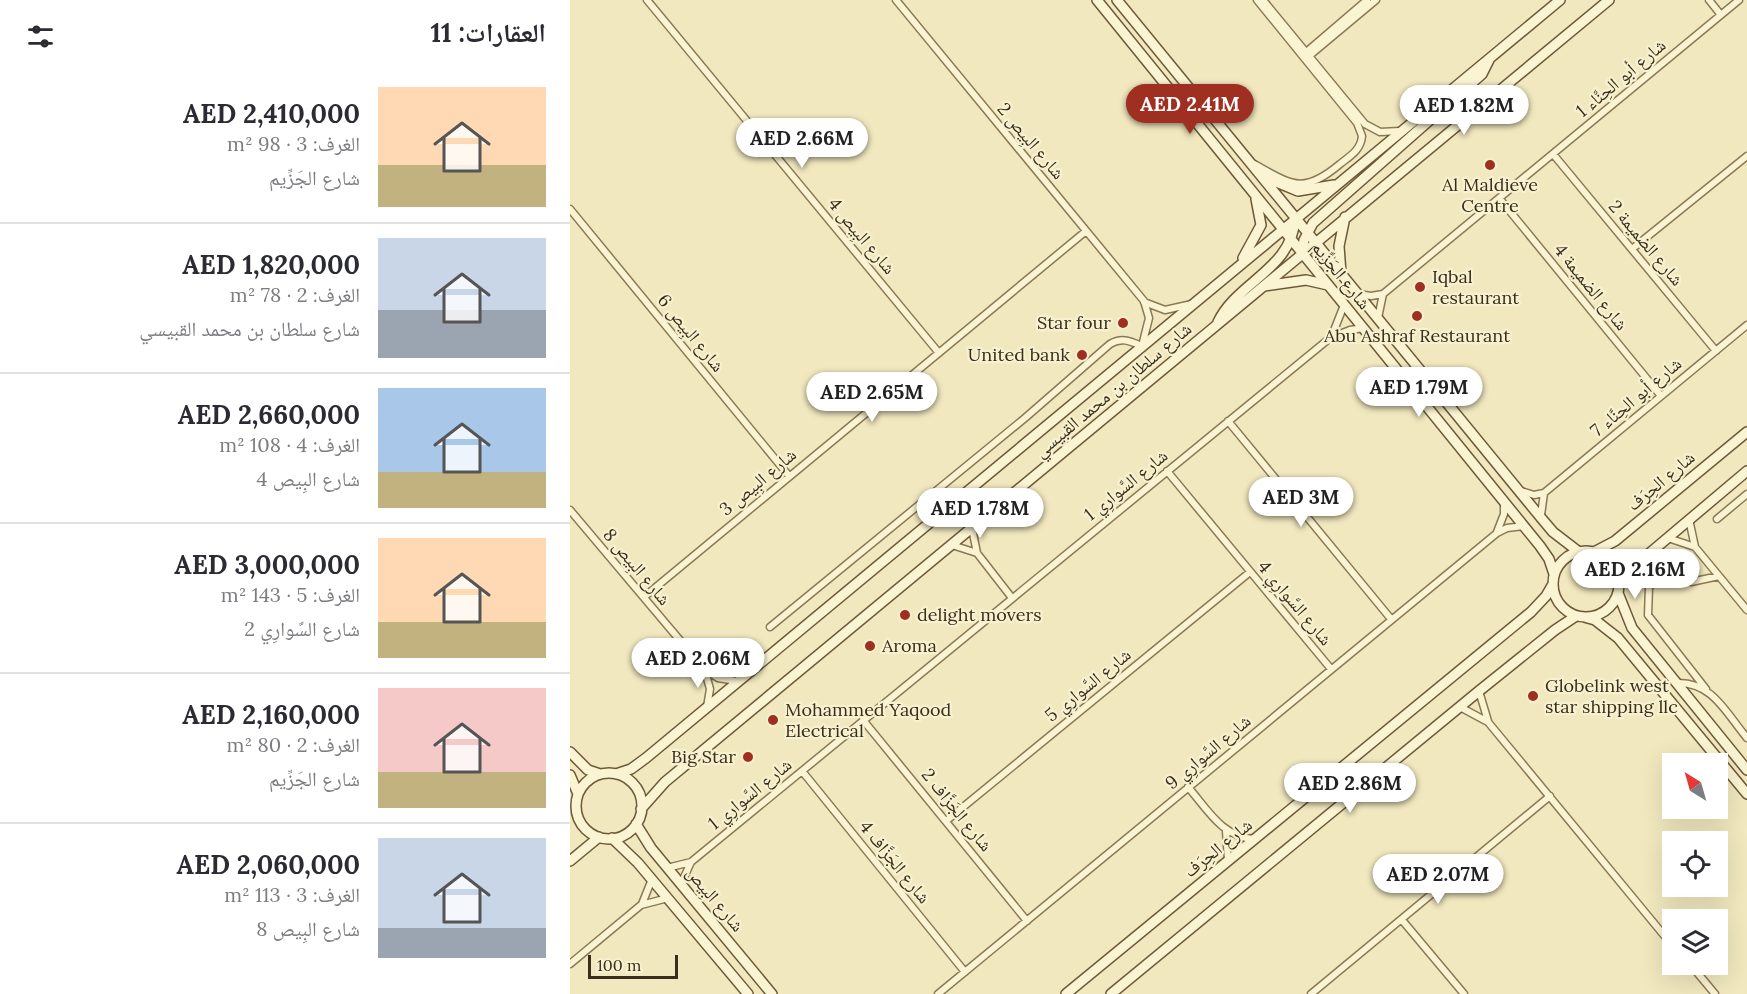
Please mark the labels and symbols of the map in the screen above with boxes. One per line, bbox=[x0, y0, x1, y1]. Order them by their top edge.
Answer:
street label: شارع أبو الحِنَّاء 1 bbox=[1571, 33, 1670, 122]
pin: AED 2.41M bbox=[1121, 84, 1259, 135]
pin: AED 1.82M bbox=[1395, 85, 1533, 136]
street label: شارع البِيص 2 bbox=[991, 98, 1070, 185]
pin: AED 2.66M bbox=[733, 118, 871, 169]
marker: Al Maldieve Centre bbox=[1483, 158, 1497, 172]
place label: Al Maldieve Centre bbox=[1441, 173, 1538, 217]
street label: شارع البِيص 4 bbox=[822, 193, 901, 280]
street label: شارع الضميمة 2 bbox=[1604, 195, 1689, 290]
street label: شارع الجَزِّيم bbox=[1306, 236, 1376, 314]
street label: شارع الضميمة 4 bbox=[1549, 239, 1633, 335]
place label: Iqbal restaurant bbox=[1432, 265, 1519, 309]
marker: Iqbal restaurant bbox=[1413, 280, 1427, 294]
street label: شارع البِيص 6 bbox=[652, 289, 730, 377]
marker: Abu Ashraf Restaurant bbox=[1410, 309, 1424, 323]
place label: Star four bbox=[1037, 311, 1111, 334]
marker: Star four bbox=[1116, 316, 1130, 330]
street label: شارع سلطان بن محمد القبيسي bbox=[1029, 317, 1198, 465]
place label: Abu Ashraf Restaurant bbox=[1323, 324, 1510, 347]
place label: United bank bbox=[968, 343, 1070, 366]
marker: United bank bbox=[1075, 348, 1089, 362]
street label: شارع أبو الحِنَّاء 7 bbox=[1585, 352, 1686, 441]
pin: AED 1.79M bbox=[1350, 367, 1488, 418]
pin: AED 2.65M bbox=[803, 372, 941, 423]
street label: شارع البِيص 3 bbox=[715, 443, 802, 522]
street label: شارع السَّوارِي 1 bbox=[1079, 444, 1174, 528]
street label: شارع الحِرَف bbox=[1622, 446, 1699, 516]
pin: AED 3M bbox=[1252, 477, 1350, 528]
pin: AED 1.78M bbox=[911, 488, 1049, 539]
street label: شارع البِيص 8 bbox=[597, 523, 676, 611]
pin: AED 2.16M bbox=[1566, 549, 1704, 600]
street label: شارع السَّوارِي 4 bbox=[1250, 555, 1338, 652]
place label: delight movers bbox=[917, 603, 1042, 626]
marker: delight movers bbox=[898, 608, 912, 622]
place label: Aroma bbox=[881, 634, 937, 657]
pin: AED 2.06M bbox=[629, 638, 767, 689]
marker: Aroma bbox=[863, 639, 877, 653]
street label: شارع السَّوارِي 5 bbox=[1040, 643, 1138, 729]
place label: Globelink west star shipping llc bbox=[1545, 674, 1678, 718]
marker: Globelink west star shipping llc bbox=[1526, 689, 1540, 703]
place label: Mohammed Yaqood Electrical bbox=[785, 698, 951, 742]
street label: شارع السَّوارِي 9 bbox=[1160, 709, 1258, 797]
marker: Mohammed Yaqood Electrical bbox=[766, 713, 780, 727]
place label: Big Star bbox=[671, 745, 736, 768]
marker: Big Star bbox=[741, 750, 755, 764]
street label: شارع السَّوارِي 1 bbox=[703, 753, 798, 837]
north arrow bbox=[1662, 753, 1728, 819]
street label: شارع الجَزَّاف 2 bbox=[917, 763, 998, 856]
pin: AED 2.86M bbox=[1281, 763, 1419, 814]
street label: شارع الحِرَف bbox=[1179, 813, 1257, 882]
street label: شارع الجَزَّاف 4 bbox=[855, 815, 936, 908]
pin: AED 2.07M bbox=[1369, 854, 1507, 905]
street label: شارع البِيص bbox=[680, 861, 749, 937]
scale bar bbox=[588, 952, 678, 980]

